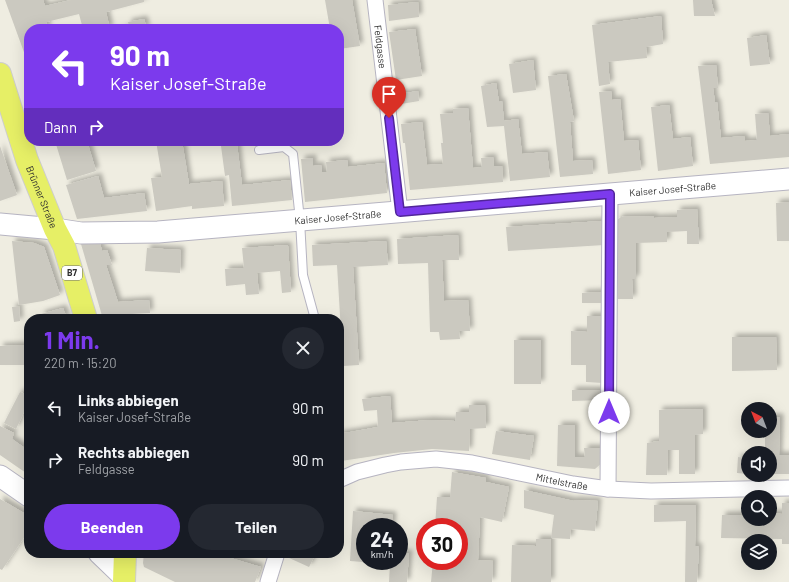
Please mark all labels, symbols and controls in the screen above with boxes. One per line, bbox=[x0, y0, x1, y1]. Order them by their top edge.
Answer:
street label: Feldgasse bbox=[372, 24, 389, 69]
text: 90 m bbox=[110, 38, 170, 72]
icon: left bbox=[44, 40, 96, 92]
text: Kaiser Josef-Straße bbox=[110, 72, 267, 94]
pin bbox=[372, 77, 406, 118]
icon: arrive bbox=[378, 83, 400, 105]
icon: right bbox=[85, 116, 107, 138]
text: Dann bbox=[44, 118, 77, 136]
street label: Brünner Straße bbox=[24, 164, 60, 230]
street label: Kaiser Josef-Straße bbox=[629, 179, 717, 198]
street label: Kaiser Josef-Straße bbox=[294, 207, 382, 227]
road number: B7 bbox=[62, 266, 82, 280]
text: 1 Min. bbox=[44, 325, 100, 354]
button: close bbox=[282, 327, 324, 369]
text: 220 m · 15:20 bbox=[44, 355, 117, 371]
text: Links abbiegen bbox=[78, 391, 179, 409]
position arrow bbox=[588, 391, 630, 433]
icon: left bbox=[44, 397, 66, 419]
text: 90 m bbox=[292, 399, 324, 417]
north arrow bbox=[741, 402, 777, 438]
map controls bbox=[741, 402, 777, 570]
text: Kaiser Josef-Straße bbox=[78, 409, 191, 425]
text: Rechts abbiegen bbox=[78, 443, 189, 461]
button: sound bbox=[741, 446, 777, 482]
icon: right bbox=[44, 449, 66, 471]
text: 90 m bbox=[292, 451, 324, 469]
text: Feldgasse bbox=[78, 461, 135, 477]
street label: Mittelstraße bbox=[535, 470, 589, 492]
button: search bbox=[741, 490, 777, 526]
button: Beenden bbox=[44, 504, 180, 550]
button: Teilen bbox=[188, 504, 324, 550]
speed limit sign: 30 bbox=[416, 518, 468, 570]
text: 24 bbox=[370, 527, 394, 551]
button: layers bbox=[741, 534, 777, 570]
text: km/h bbox=[371, 548, 393, 560]

